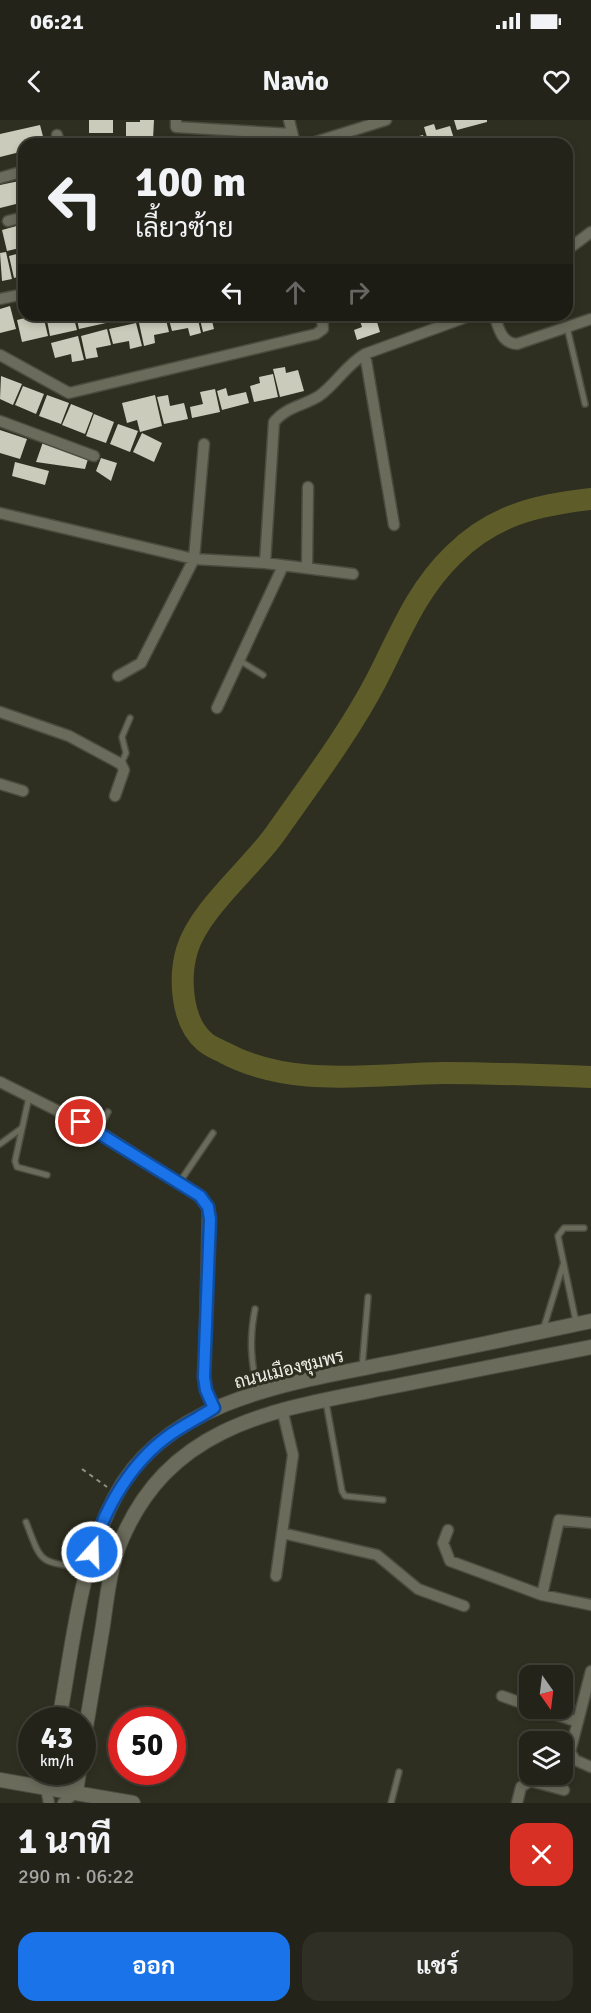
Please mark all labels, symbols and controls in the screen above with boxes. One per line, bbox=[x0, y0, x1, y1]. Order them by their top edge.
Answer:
text: 06:21 bbox=[30, 8, 84, 35]
icon: back bbox=[18, 65, 51, 98]
text: Navio bbox=[262, 65, 329, 98]
icon: heart bbox=[540, 65, 573, 98]
text: 100 m bbox=[135, 157, 246, 208]
icon: left bbox=[36, 162, 114, 240]
text: เลี้ยวซ้าย bbox=[135, 212, 233, 245]
icon: left bbox=[216, 276, 249, 309]
icon: ahead bbox=[279, 276, 312, 309]
icon: right bbox=[342, 276, 375, 309]
pin bbox=[55, 1096, 106, 1147]
icon: arrive bbox=[64, 1105, 97, 1138]
street label: ถนนเมืองชุมพร bbox=[232, 1344, 347, 1394]
position arrow bbox=[60, 1520, 124, 1584]
north arrow bbox=[519, 1665, 573, 1719]
map controls bbox=[519, 1665, 573, 1785]
speed limit sign: 50 bbox=[108, 1707, 186, 1785]
text: 43 bbox=[41, 1720, 73, 1757]
button: layers bbox=[519, 1731, 573, 1785]
text: km/h bbox=[40, 1752, 74, 1770]
text: 1 นาที bbox=[18, 1819, 112, 1864]
button: close bbox=[510, 1823, 573, 1886]
text: 290 m · 06:22 bbox=[18, 1864, 134, 1889]
button: ออก bbox=[18, 1932, 290, 2001]
button: แชร์ bbox=[302, 1932, 573, 2001]

